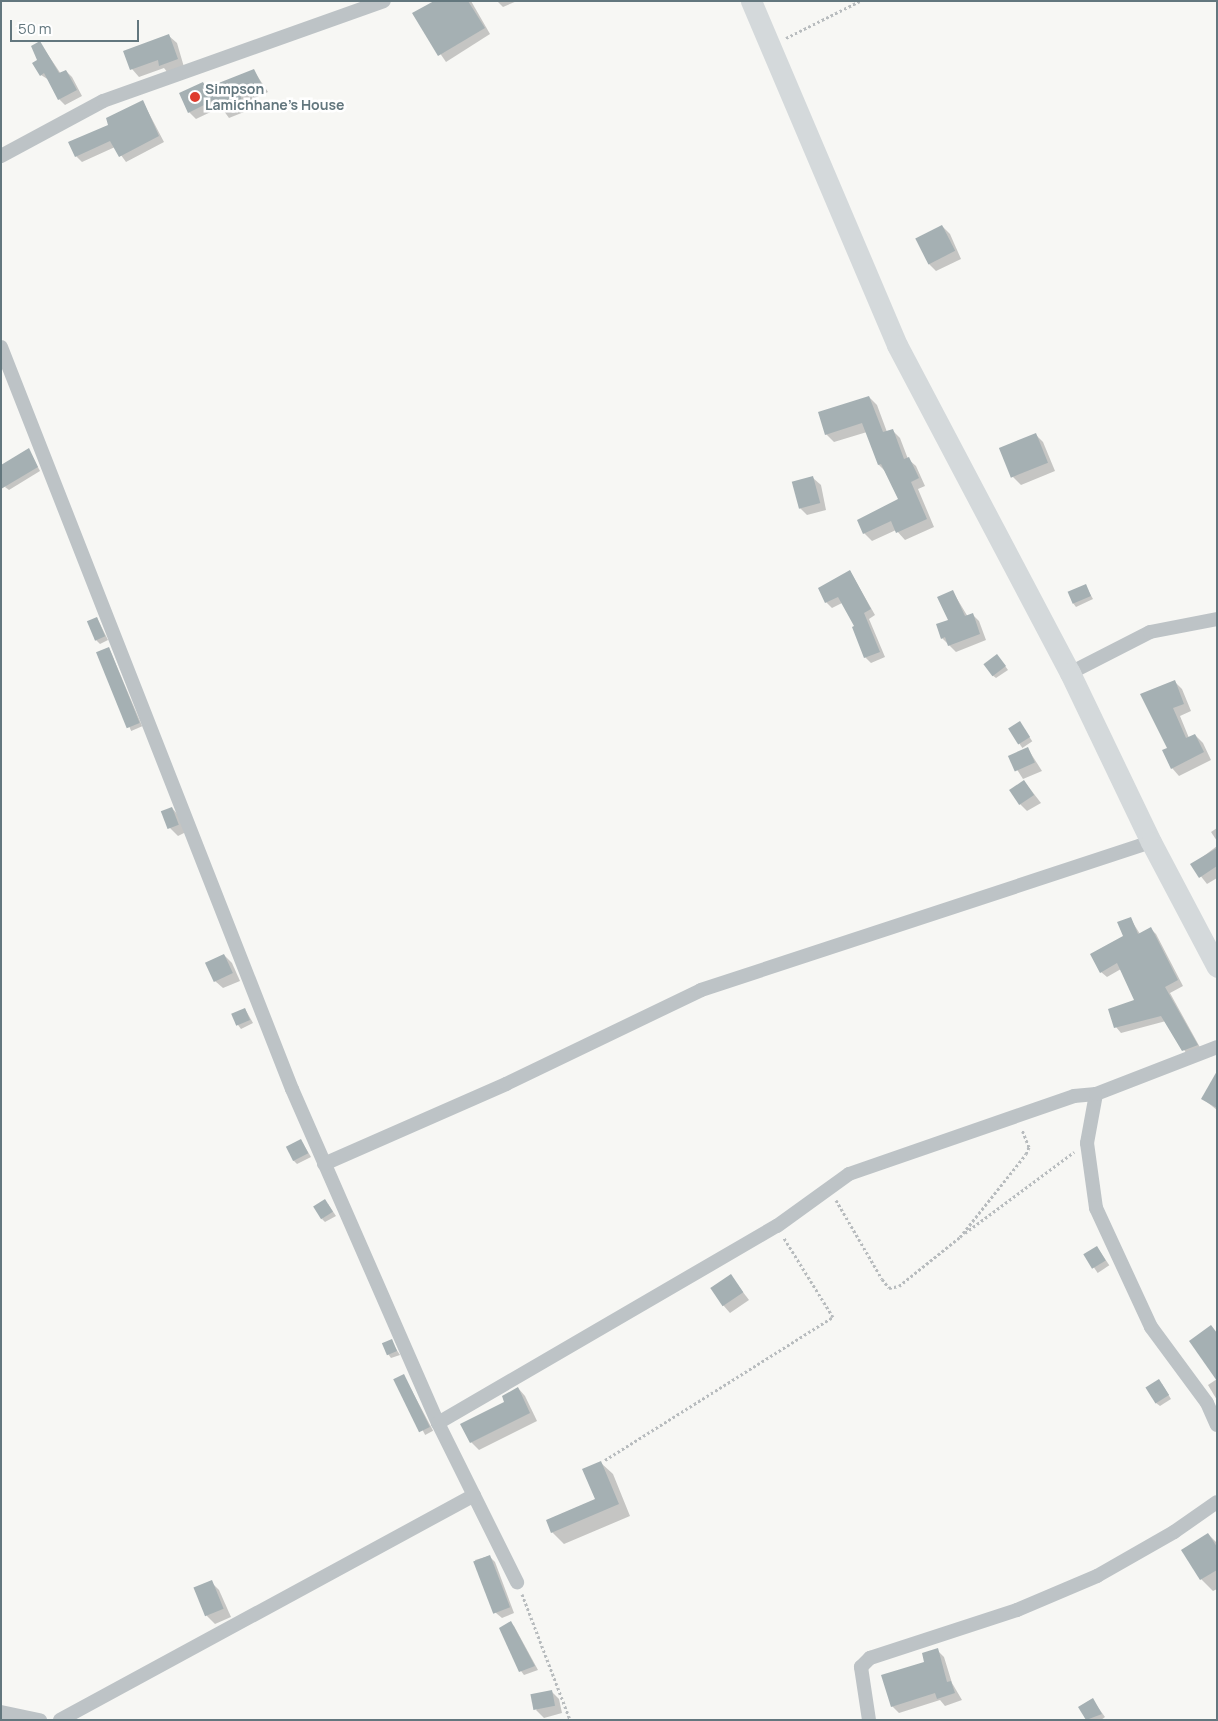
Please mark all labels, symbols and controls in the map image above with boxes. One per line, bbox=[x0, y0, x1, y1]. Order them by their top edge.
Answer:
scale bar bbox=[12, 10, 141, 42]
text: 50 m bbox=[18, 18, 52, 39]
place label: Simpson Lamichhane's House bbox=[205, 81, 344, 114]
marker: Simpson Lamichhane's House bbox=[189, 91, 201, 103]

